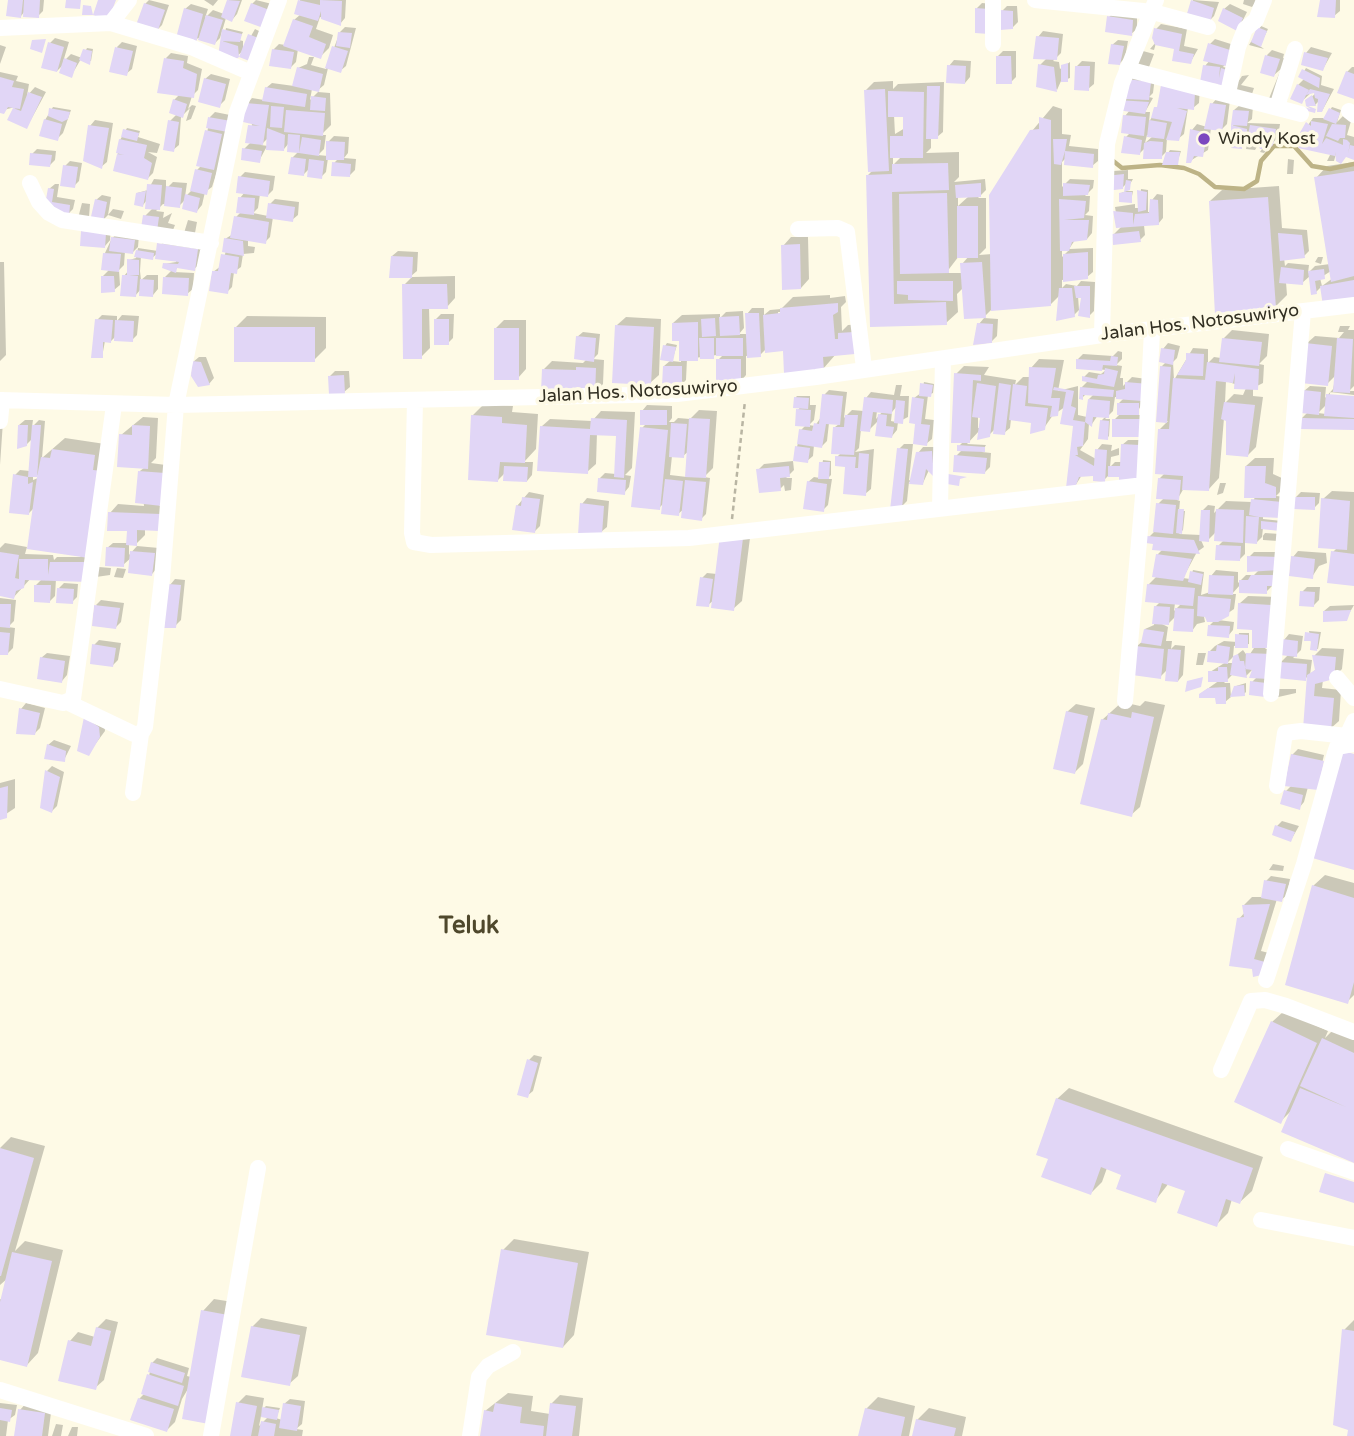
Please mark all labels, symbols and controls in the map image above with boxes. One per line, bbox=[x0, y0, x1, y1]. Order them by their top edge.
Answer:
place label: Windy Kost bbox=[1218, 128, 1316, 150]
marker: Windy Kost bbox=[1196, 131, 1212, 147]
street label: Jalan Hos. Notosuwiryo bbox=[1100, 300, 1300, 346]
street label: Jalan Hos. Notosuwiryo bbox=[538, 376, 738, 408]
district label: Teluk bbox=[439, 913, 499, 941]

